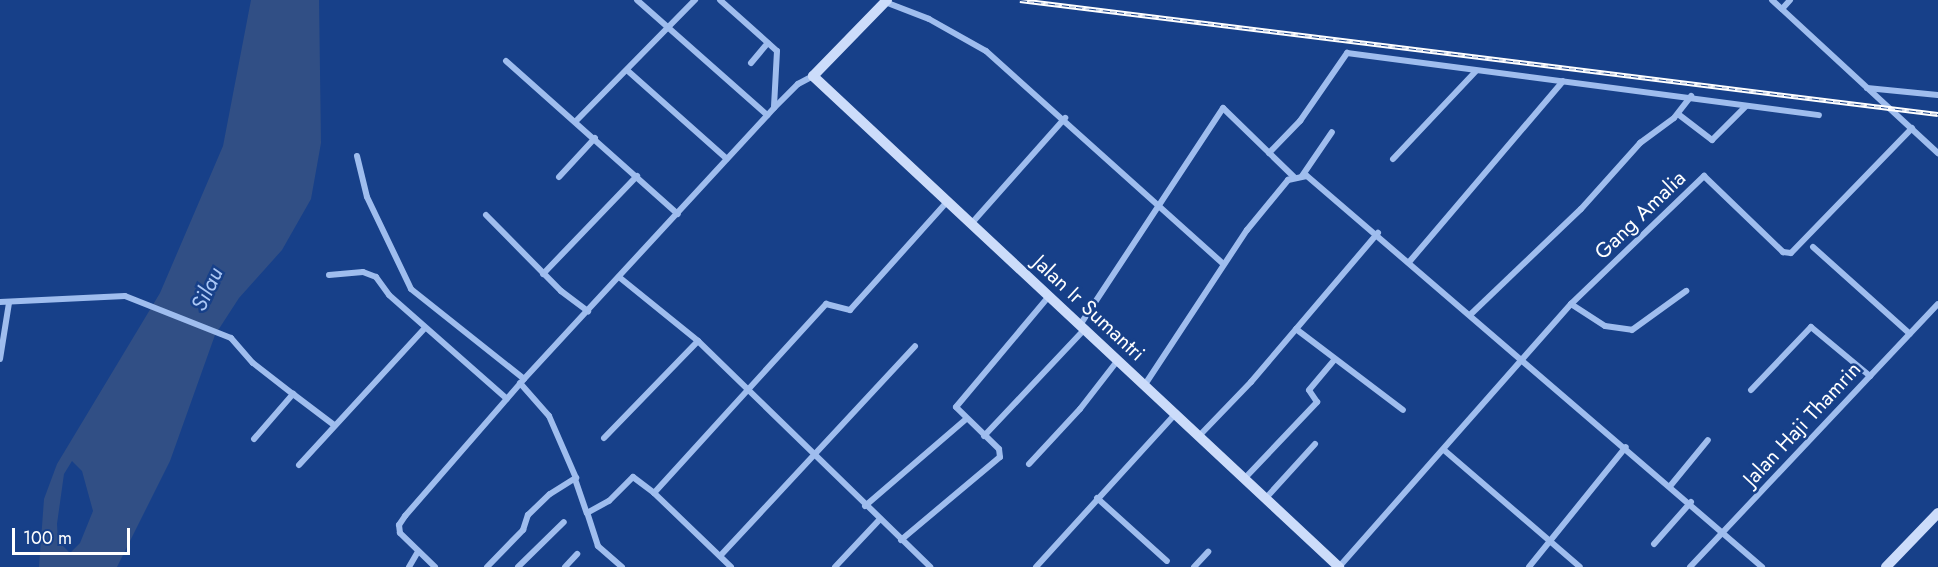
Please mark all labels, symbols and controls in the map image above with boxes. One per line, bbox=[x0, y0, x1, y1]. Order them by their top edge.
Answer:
street label: Gang Amalia bbox=[1589, 166, 1691, 264]
street label: Jalan Ir Sumantri bbox=[1028, 250, 1150, 366]
water label: Silau bbox=[185, 263, 229, 315]
street label: Jalan Haji Thamrin bbox=[1738, 357, 1866, 491]
scale bar bbox=[15, 516, 134, 554]
text: 100 m bbox=[23, 525, 72, 551]

